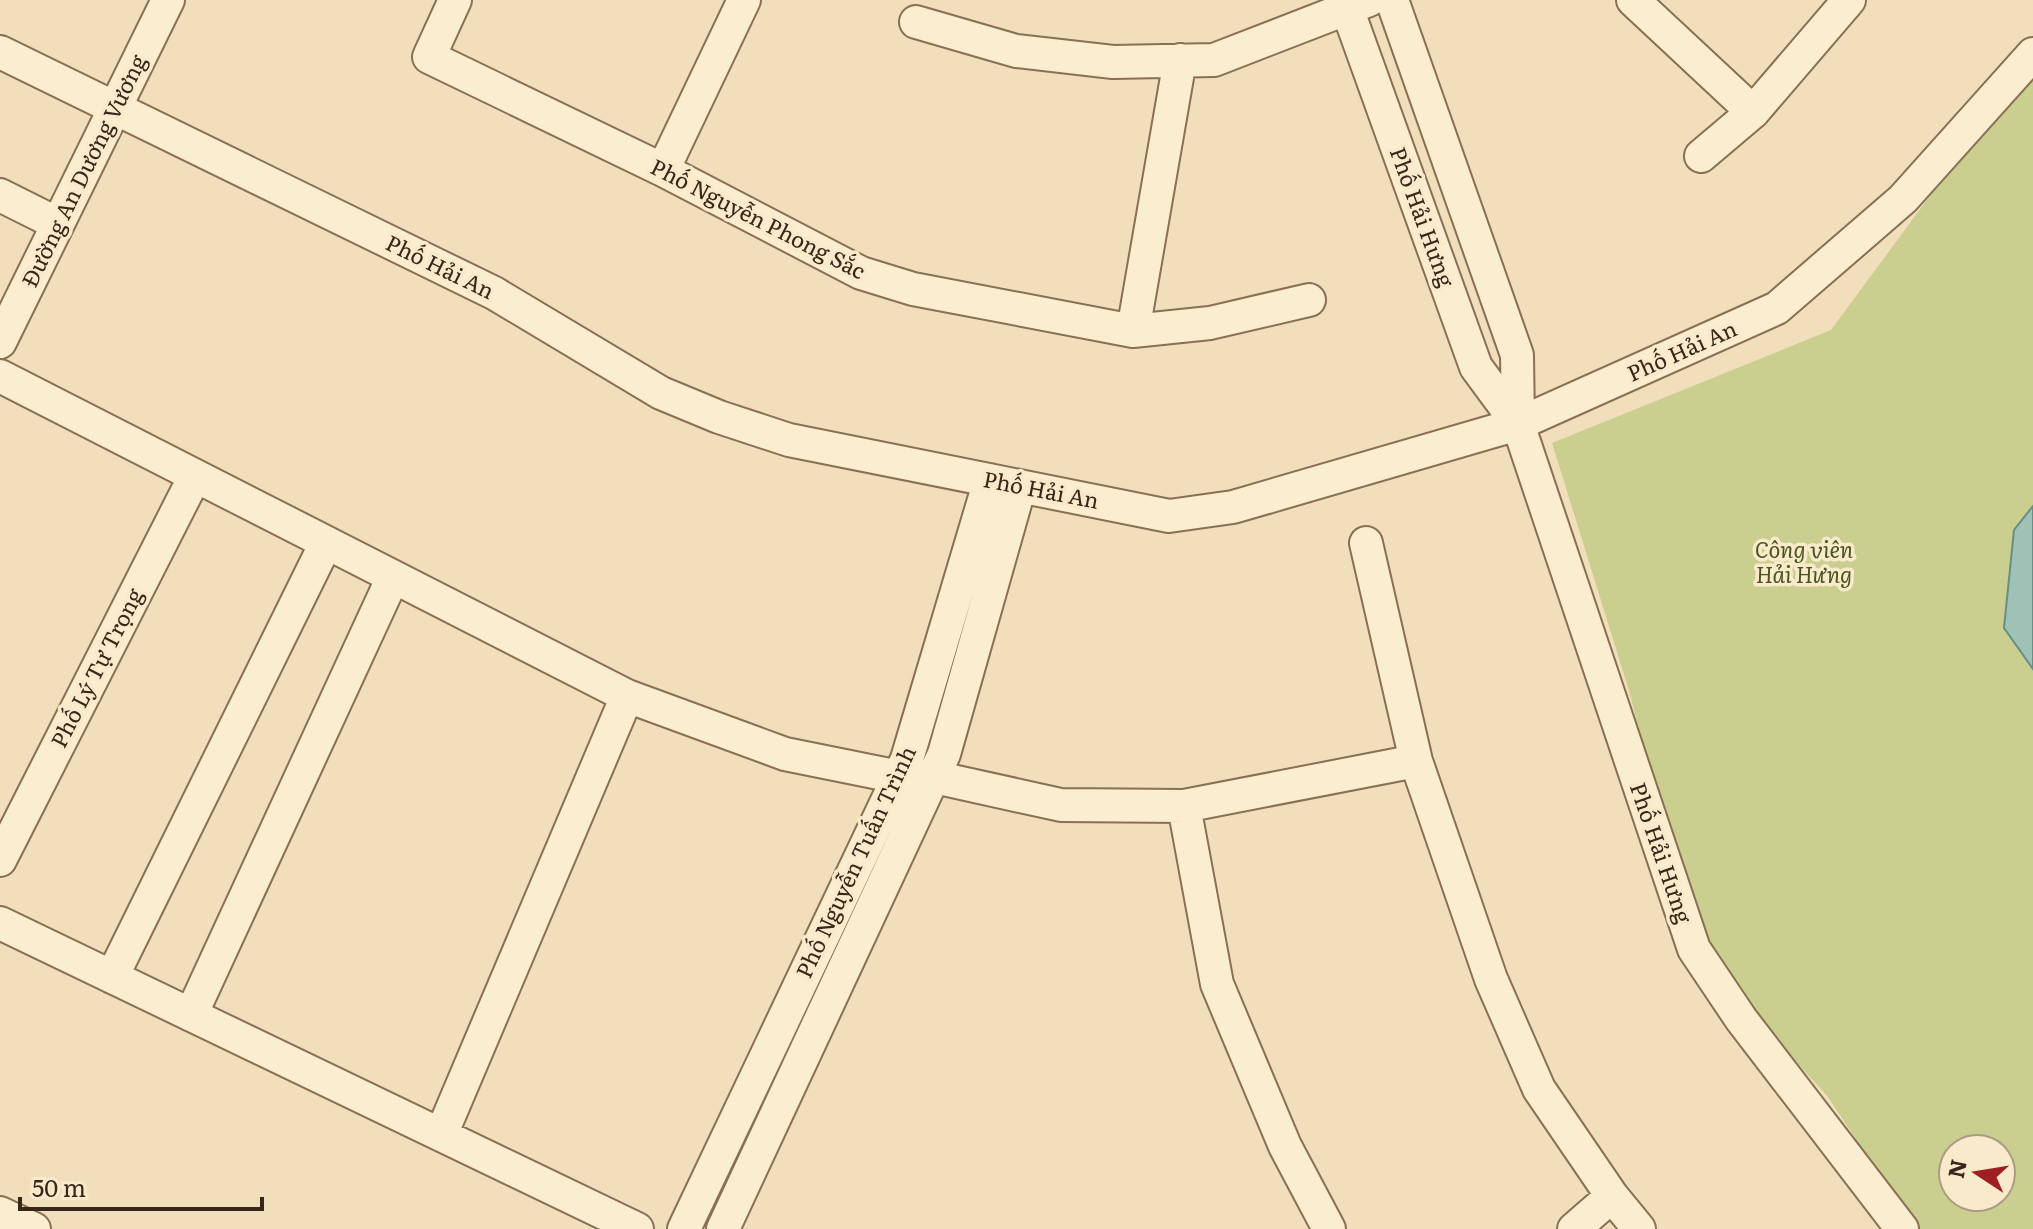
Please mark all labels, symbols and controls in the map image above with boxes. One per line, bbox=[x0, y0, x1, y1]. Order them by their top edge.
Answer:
street label: Đường An Dương Vương bbox=[12, 48, 154, 292]
street label: Phố Hải Hưng bbox=[1383, 142, 1464, 292]
street label: Phố Nguyễn Phong Sắc bbox=[645, 149, 872, 286]
street label: Phố Hải An bbox=[381, 225, 501, 306]
street label: Phố Hải An bbox=[1621, 311, 1742, 389]
street label: Phố Hải An bbox=[981, 461, 1102, 516]
park label: Công viên Hải Hưng bbox=[1755, 532, 1853, 590]
street label: Phố Lý Tự Trọng bbox=[41, 581, 150, 753]
street label: Phố Nguyễn Tuấn Trình bbox=[786, 740, 923, 983]
street label: Phố Hải Hưng bbox=[1623, 778, 1702, 928]
north arrow bbox=[1937, 1133, 2017, 1213]
text: N bbox=[1938, 1156, 1974, 1181]
scale bar bbox=[20, 1161, 262, 1211]
text: 50 m bbox=[32, 1169, 86, 1204]

